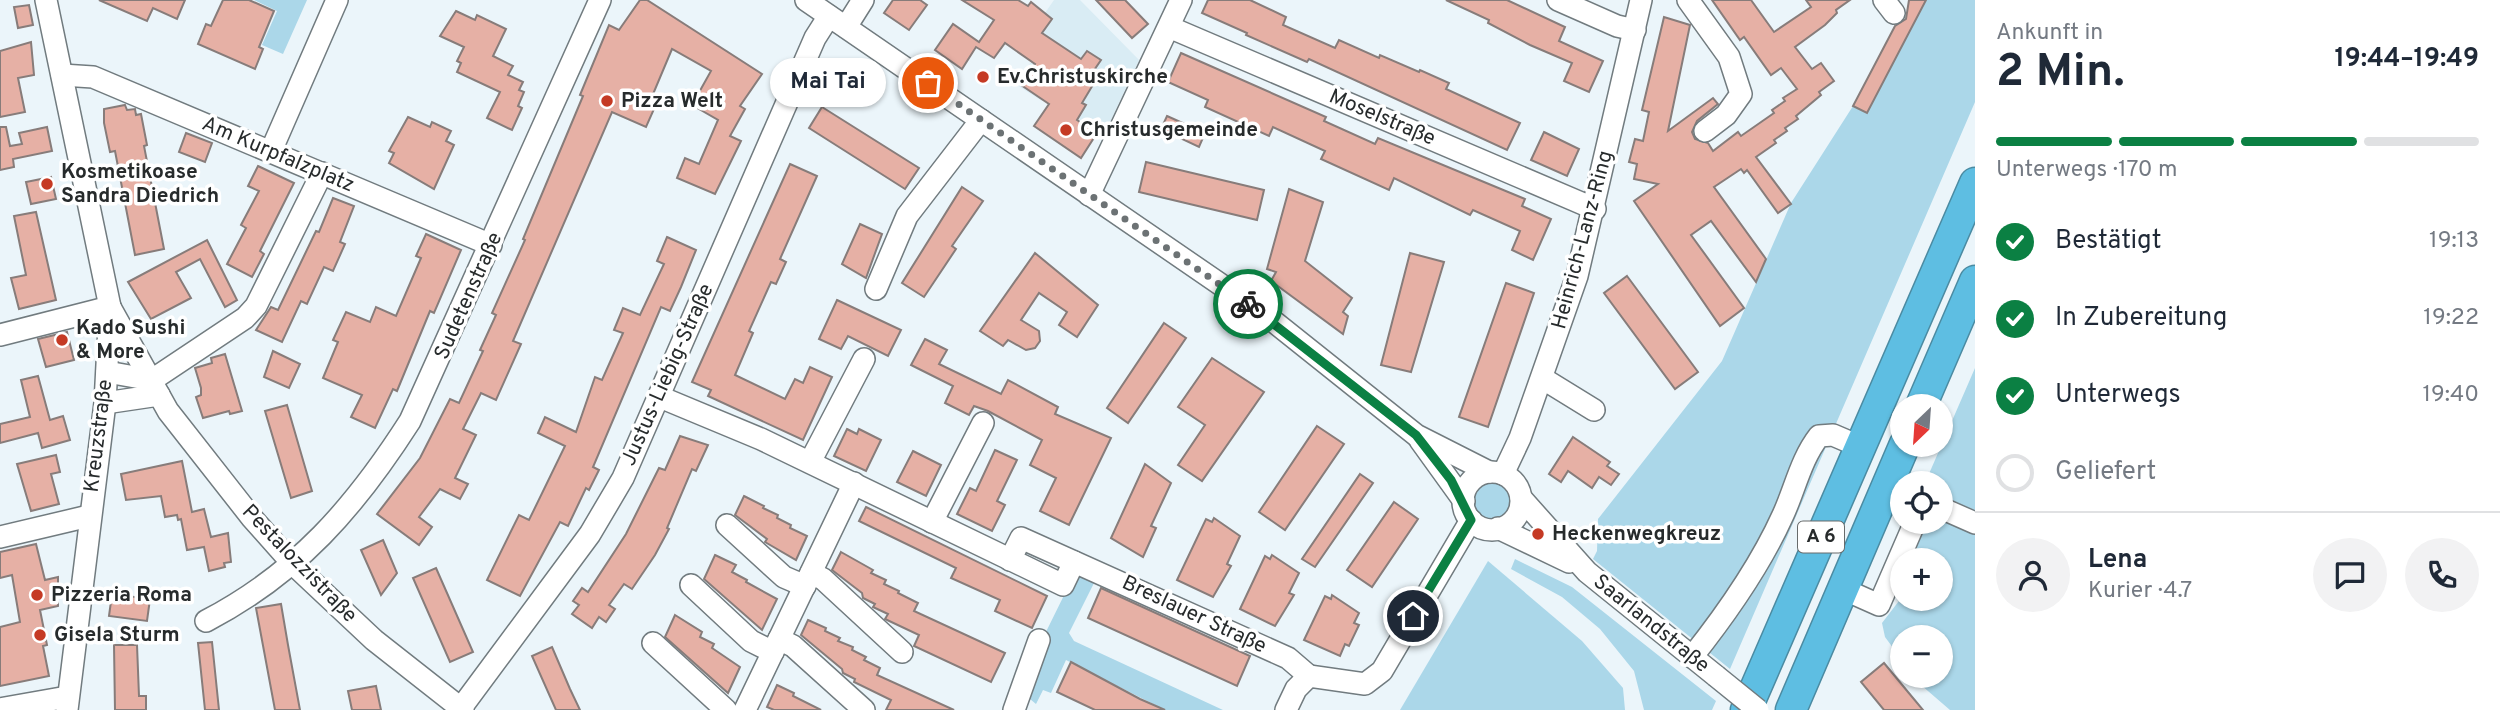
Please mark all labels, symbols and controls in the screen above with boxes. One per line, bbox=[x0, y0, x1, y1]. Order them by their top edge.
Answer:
text: Ankunft in bbox=[1996, 19, 2103, 48]
text: 19:44–19:49 bbox=[2334, 43, 2479, 76]
text: 2 Min. bbox=[1996, 44, 2125, 103]
pin bbox=[898, 53, 958, 113]
callout: Mai Tai bbox=[771, 58, 886, 108]
icon: bag bbox=[909, 64, 947, 102]
place label: Ev.Christuskirche bbox=[997, 64, 1168, 91]
text: Mai Tai bbox=[790, 68, 866, 97]
marker: Ev.Christuskirche bbox=[975, 69, 991, 85]
street label: Moselstraße bbox=[1325, 83, 1439, 153]
place label: Pizza Welt bbox=[621, 88, 723, 115]
marker: Pizza Welt bbox=[599, 93, 615, 109]
street label: Am Kurpfalzplatz bbox=[198, 111, 358, 199]
place label: Christusgemeinde bbox=[1080, 117, 1258, 144]
marker: Christusgemeinde bbox=[1058, 122, 1074, 138]
street label: Heinrich-Lanz-Ring bbox=[1546, 148, 1620, 332]
text: Unterwegs · 170 m bbox=[1996, 156, 2178, 185]
place label: Kosmetikoase Sandra Diedrich bbox=[61, 159, 219, 210]
marker: Kosmetikoase Sandra Diedrich bbox=[39, 176, 55, 192]
icon: check bbox=[1996, 223, 2034, 261]
text: Bestätigt bbox=[2055, 225, 2162, 258]
text: 19:13 bbox=[2429, 227, 2479, 256]
street label: Sudetenstraße bbox=[429, 228, 509, 364]
courier bbox=[1213, 269, 1283, 339]
street label: Justus-Liebig-Straße bbox=[616, 280, 720, 470]
icon: bike bbox=[1229, 285, 1267, 323]
icon: check bbox=[1996, 300, 2034, 338]
text: In Zubereitung bbox=[2055, 302, 2227, 335]
text: 19:22 bbox=[2423, 304, 2479, 333]
place label: Kado Sushi & More bbox=[76, 315, 185, 366]
marker: Kado Sushi & More bbox=[54, 332, 70, 348]
icon: check bbox=[1996, 377, 2034, 415]
street label: Kreuzstraße bbox=[79, 378, 119, 494]
text: Unterwegs bbox=[2055, 379, 2181, 412]
text: 19:40 bbox=[2422, 381, 2479, 410]
north arrow bbox=[1890, 394, 1953, 457]
map controls bbox=[1890, 394, 1953, 688]
text: Geliefert bbox=[2055, 456, 2156, 489]
button: locate bbox=[1890, 471, 1953, 534]
street label: Pestalozzistraße bbox=[236, 499, 362, 629]
place label: Heckenwegkreuz bbox=[1552, 521, 1721, 548]
road number: A 6 bbox=[1798, 522, 1844, 552]
marker: Heckenwegkreuz bbox=[1530, 526, 1546, 542]
button: person bbox=[1996, 538, 2070, 612]
button: chat bbox=[2313, 538, 2387, 612]
button: phone bbox=[2405, 538, 2479, 612]
text: Lena bbox=[2088, 544, 2147, 577]
button: + bbox=[1890, 548, 1953, 611]
street label: Saarlandstraße bbox=[1587, 569, 1715, 679]
street label: Breslauer Straße bbox=[1117, 570, 1271, 660]
text: Kurier · 4.7 bbox=[2088, 577, 2192, 606]
place label: Pizzeria Roma bbox=[51, 582, 192, 609]
pin bbox=[1383, 586, 1443, 646]
marker: Pizzeria Roma bbox=[29, 587, 45, 603]
icon: home bbox=[1394, 597, 1432, 635]
place label: Gisela Sturm bbox=[54, 622, 180, 649]
button: − bbox=[1890, 625, 1953, 688]
marker: Gisela Sturm bbox=[32, 627, 48, 643]

